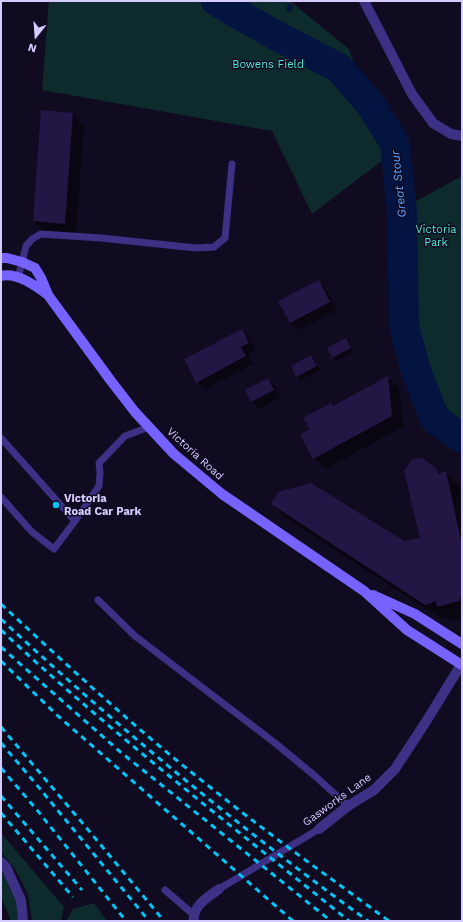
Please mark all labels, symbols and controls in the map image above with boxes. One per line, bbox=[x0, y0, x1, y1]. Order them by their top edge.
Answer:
north arrow bbox=[16, 16, 56, 56]
text: N bbox=[27, 41, 38, 55]
park label: Bowens Field bbox=[232, 58, 304, 72]
water label: Great Stour bbox=[388, 150, 410, 218]
park label: Victoria Park bbox=[415, 223, 457, 249]
street label: Victoria Road bbox=[164, 425, 226, 483]
place label: Victoria Road Car Park bbox=[64, 492, 141, 518]
marker: Victoria Road Car Park bbox=[51, 500, 61, 510]
street label: Gasworks Lane bbox=[300, 771, 374, 829]

